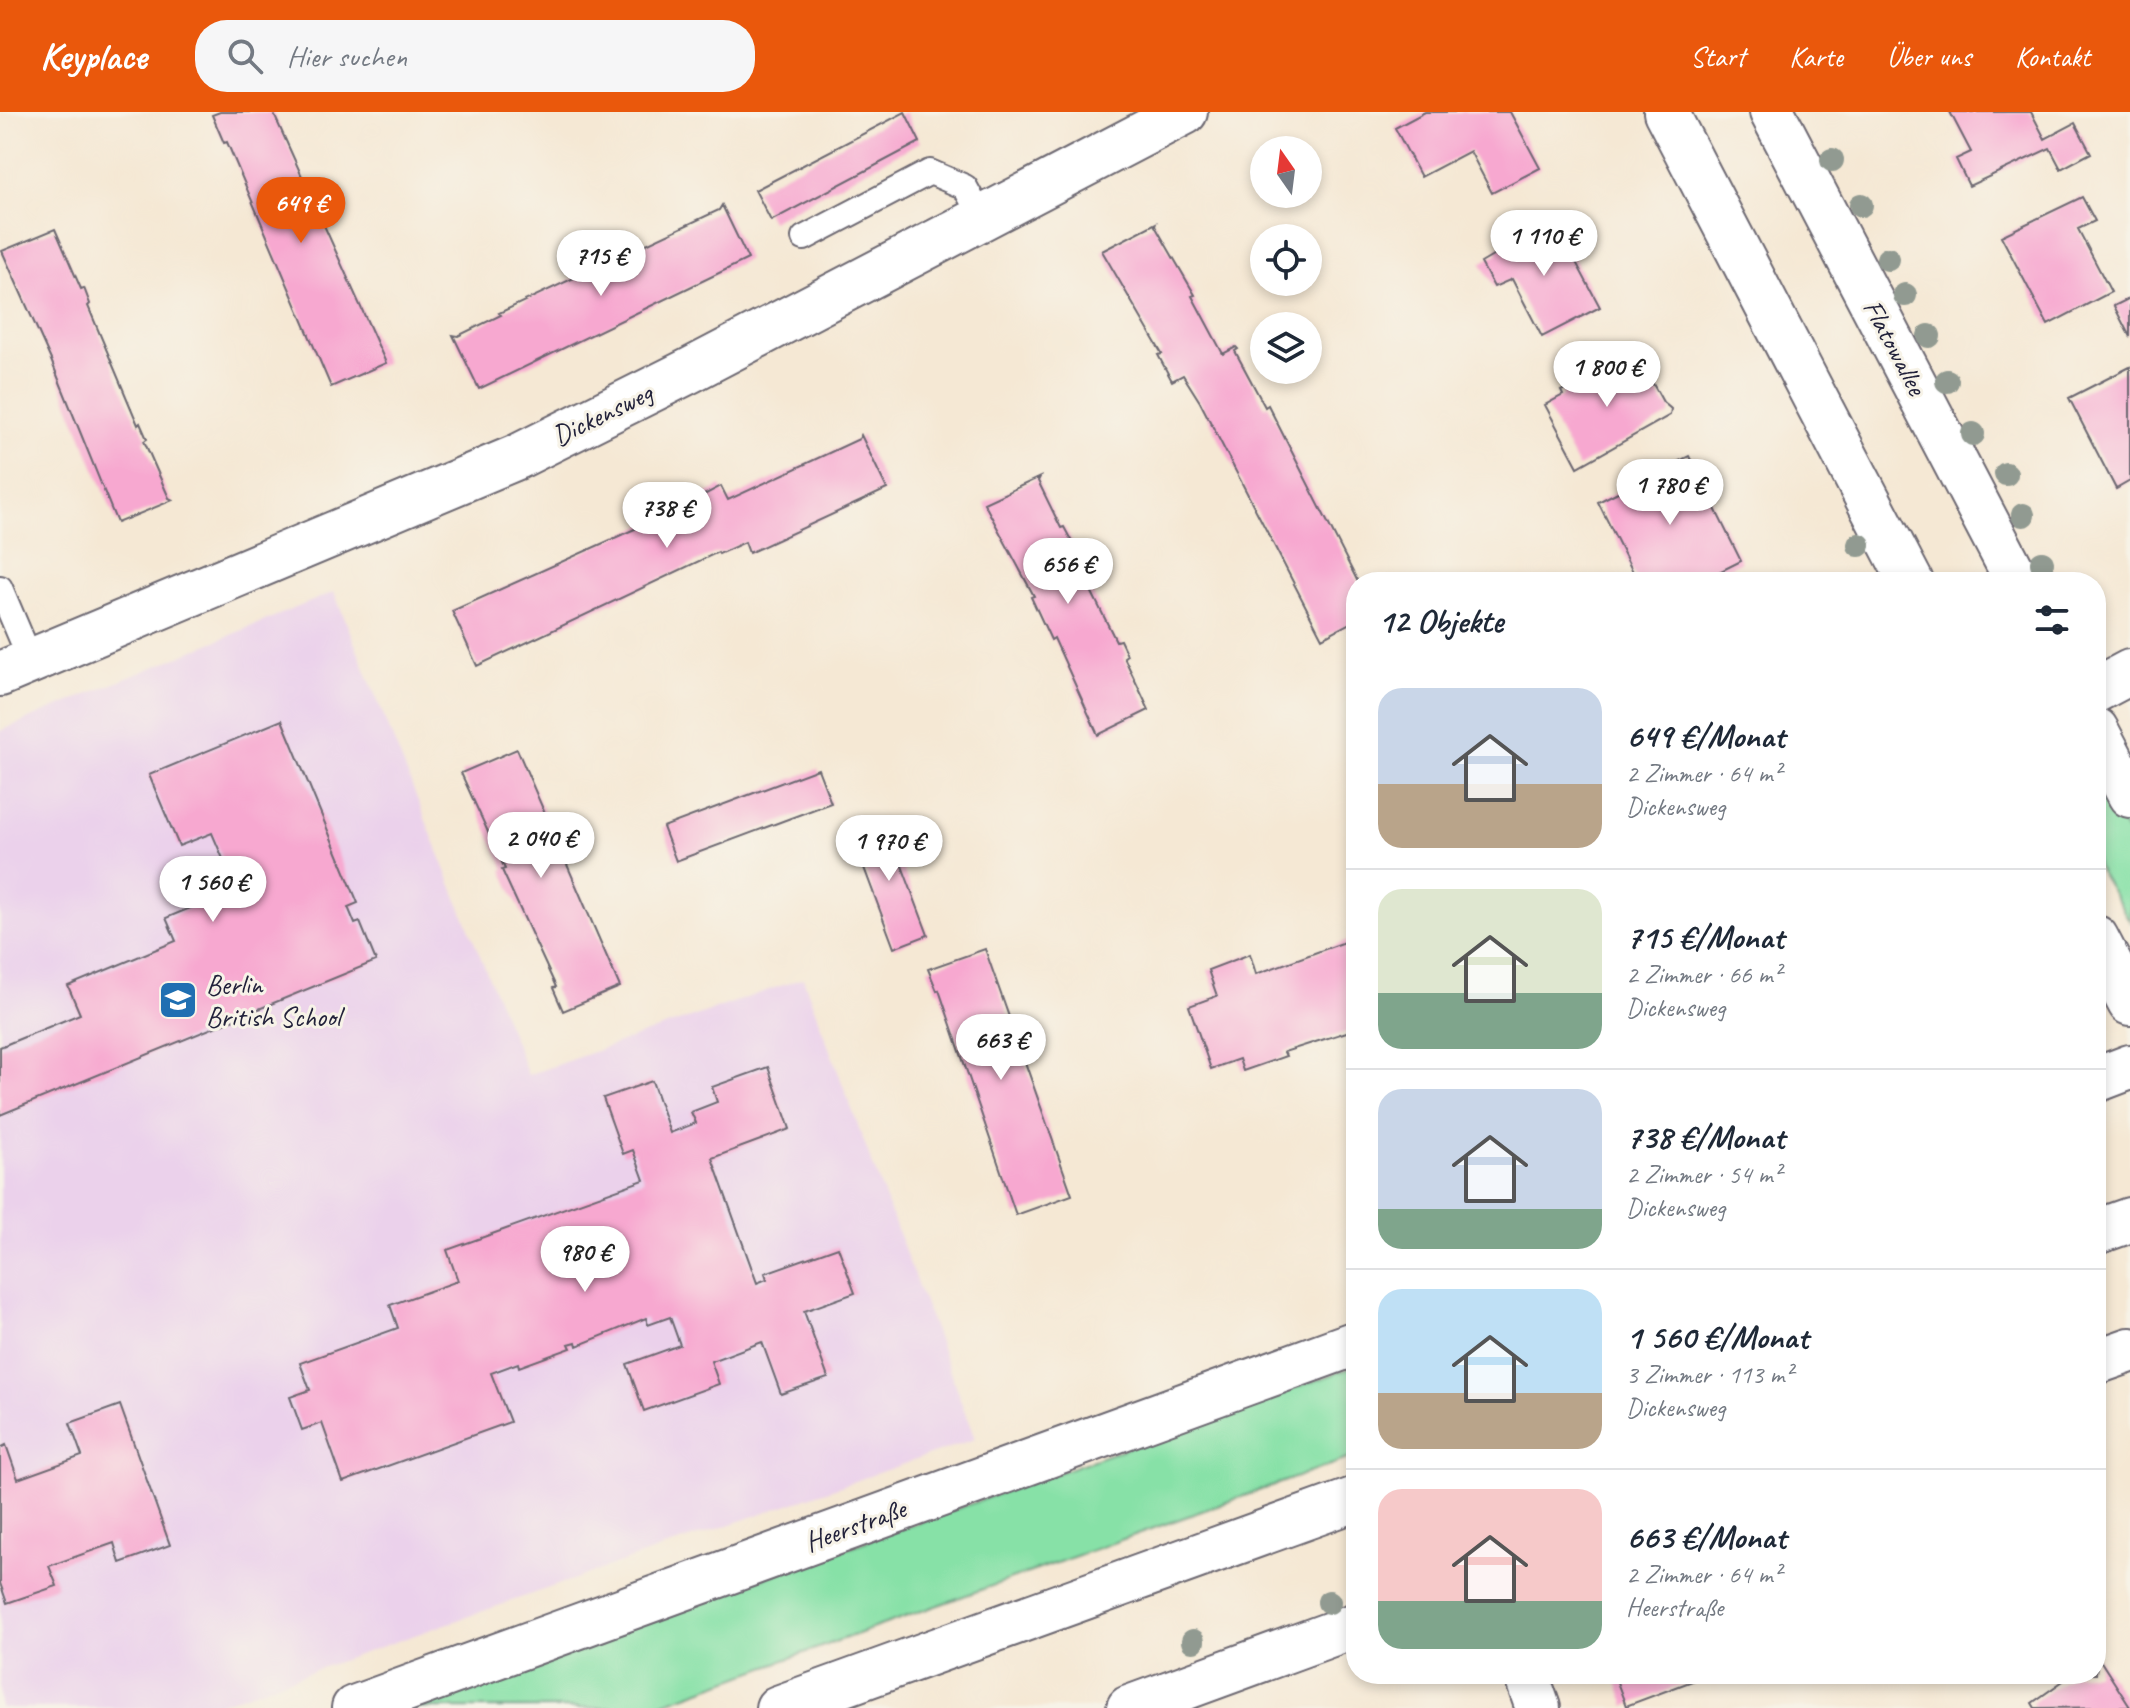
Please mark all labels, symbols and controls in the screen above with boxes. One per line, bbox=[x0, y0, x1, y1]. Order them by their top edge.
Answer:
search box bbox=[195, 20, 755, 92]
text: Keyplace bbox=[40, 33, 147, 80]
icon: search bbox=[223, 34, 267, 78]
text: Hier suchen bbox=[287, 37, 407, 75]
text: Start bbox=[1690, 39, 1745, 74]
text: Karte bbox=[1789, 39, 1843, 74]
text: Über uns bbox=[1887, 39, 1971, 74]
text: Kontakt bbox=[2015, 39, 2090, 74]
north arrow bbox=[1250, 136, 1322, 208]
map controls bbox=[1250, 136, 1322, 384]
pin: 649 € bbox=[245, 177, 357, 245]
text: 649 € bbox=[274, 186, 328, 219]
pin: 1 110 € bbox=[1470, 210, 1618, 278]
text: 1 110 € bbox=[1508, 219, 1580, 252]
button: locate bbox=[1250, 224, 1322, 296]
pin: 715 € bbox=[545, 230, 657, 298]
text: 715 € bbox=[575, 239, 627, 272]
street label: Flatowallee bbox=[1855, 293, 1936, 402]
button: layers bbox=[1250, 312, 1322, 384]
pin: 1 800 € bbox=[1533, 341, 1681, 409]
text: 1 800 € bbox=[1571, 350, 1643, 383]
street label: Dickensweg bbox=[546, 374, 660, 453]
pin: 1 780 € bbox=[1596, 459, 1744, 527]
text: 1 780 € bbox=[1635, 468, 1705, 501]
pin: 738 € bbox=[611, 482, 723, 550]
text: 738 € bbox=[641, 491, 694, 524]
pin: 656 € bbox=[1012, 538, 1124, 606]
text: 656 € bbox=[1041, 547, 1095, 580]
icon: filters bbox=[2030, 598, 2074, 642]
text: 12 Objekte bbox=[1378, 599, 1503, 642]
text: 649 €/Monat bbox=[1626, 714, 1785, 757]
icon: home bbox=[1442, 720, 1538, 816]
text: 2 Zimmer · 64 m² bbox=[1626, 757, 1781, 790]
text: Dickensweg bbox=[1626, 790, 1725, 823]
pin: 2 040 € bbox=[467, 812, 615, 880]
pin: 1 970 € bbox=[815, 815, 963, 883]
text: 2 040 € bbox=[505, 821, 577, 854]
text: 1 970 € bbox=[854, 824, 924, 857]
pin: 1 560 € bbox=[139, 856, 287, 924]
text: 1 560 € bbox=[177, 865, 249, 898]
text: 715 €/Monat bbox=[1626, 915, 1784, 958]
icon: home bbox=[1442, 921, 1538, 1017]
text: 2 Zimmer · 66 m² bbox=[1626, 958, 1781, 991]
place label: Berlin British School bbox=[206, 967, 346, 1034]
school or university icon: Berlin British School bbox=[157, 979, 199, 1021]
text: Dickensweg bbox=[1626, 991, 1725, 1024]
pin: 663 € bbox=[945, 1014, 1057, 1082]
text: 663 € bbox=[974, 1023, 1028, 1056]
text: 738 €/Monat bbox=[1626, 1115, 1784, 1158]
icon: home bbox=[1442, 1121, 1538, 1217]
text: 2 Zimmer · 54 m² bbox=[1626, 1158, 1781, 1191]
text: Dickensweg bbox=[1626, 1191, 1725, 1224]
pin: 980 € bbox=[529, 1226, 641, 1294]
text: 980 € bbox=[559, 1235, 611, 1268]
text: 1 560 €/Monat bbox=[1626, 1315, 1808, 1358]
icon: home bbox=[1442, 1321, 1538, 1417]
text: 3 Zimmer · 113 m² bbox=[1626, 1358, 1792, 1391]
text: Dickensweg bbox=[1626, 1391, 1725, 1424]
street label: Heerstraße bbox=[800, 1490, 912, 1559]
text: 663 €/Monat bbox=[1626, 1515, 1786, 1558]
icon: home bbox=[1442, 1521, 1538, 1617]
text: 2 Zimmer · 64 m² bbox=[1626, 1558, 1781, 1591]
text: Heerstraße bbox=[1626, 1591, 1723, 1624]

